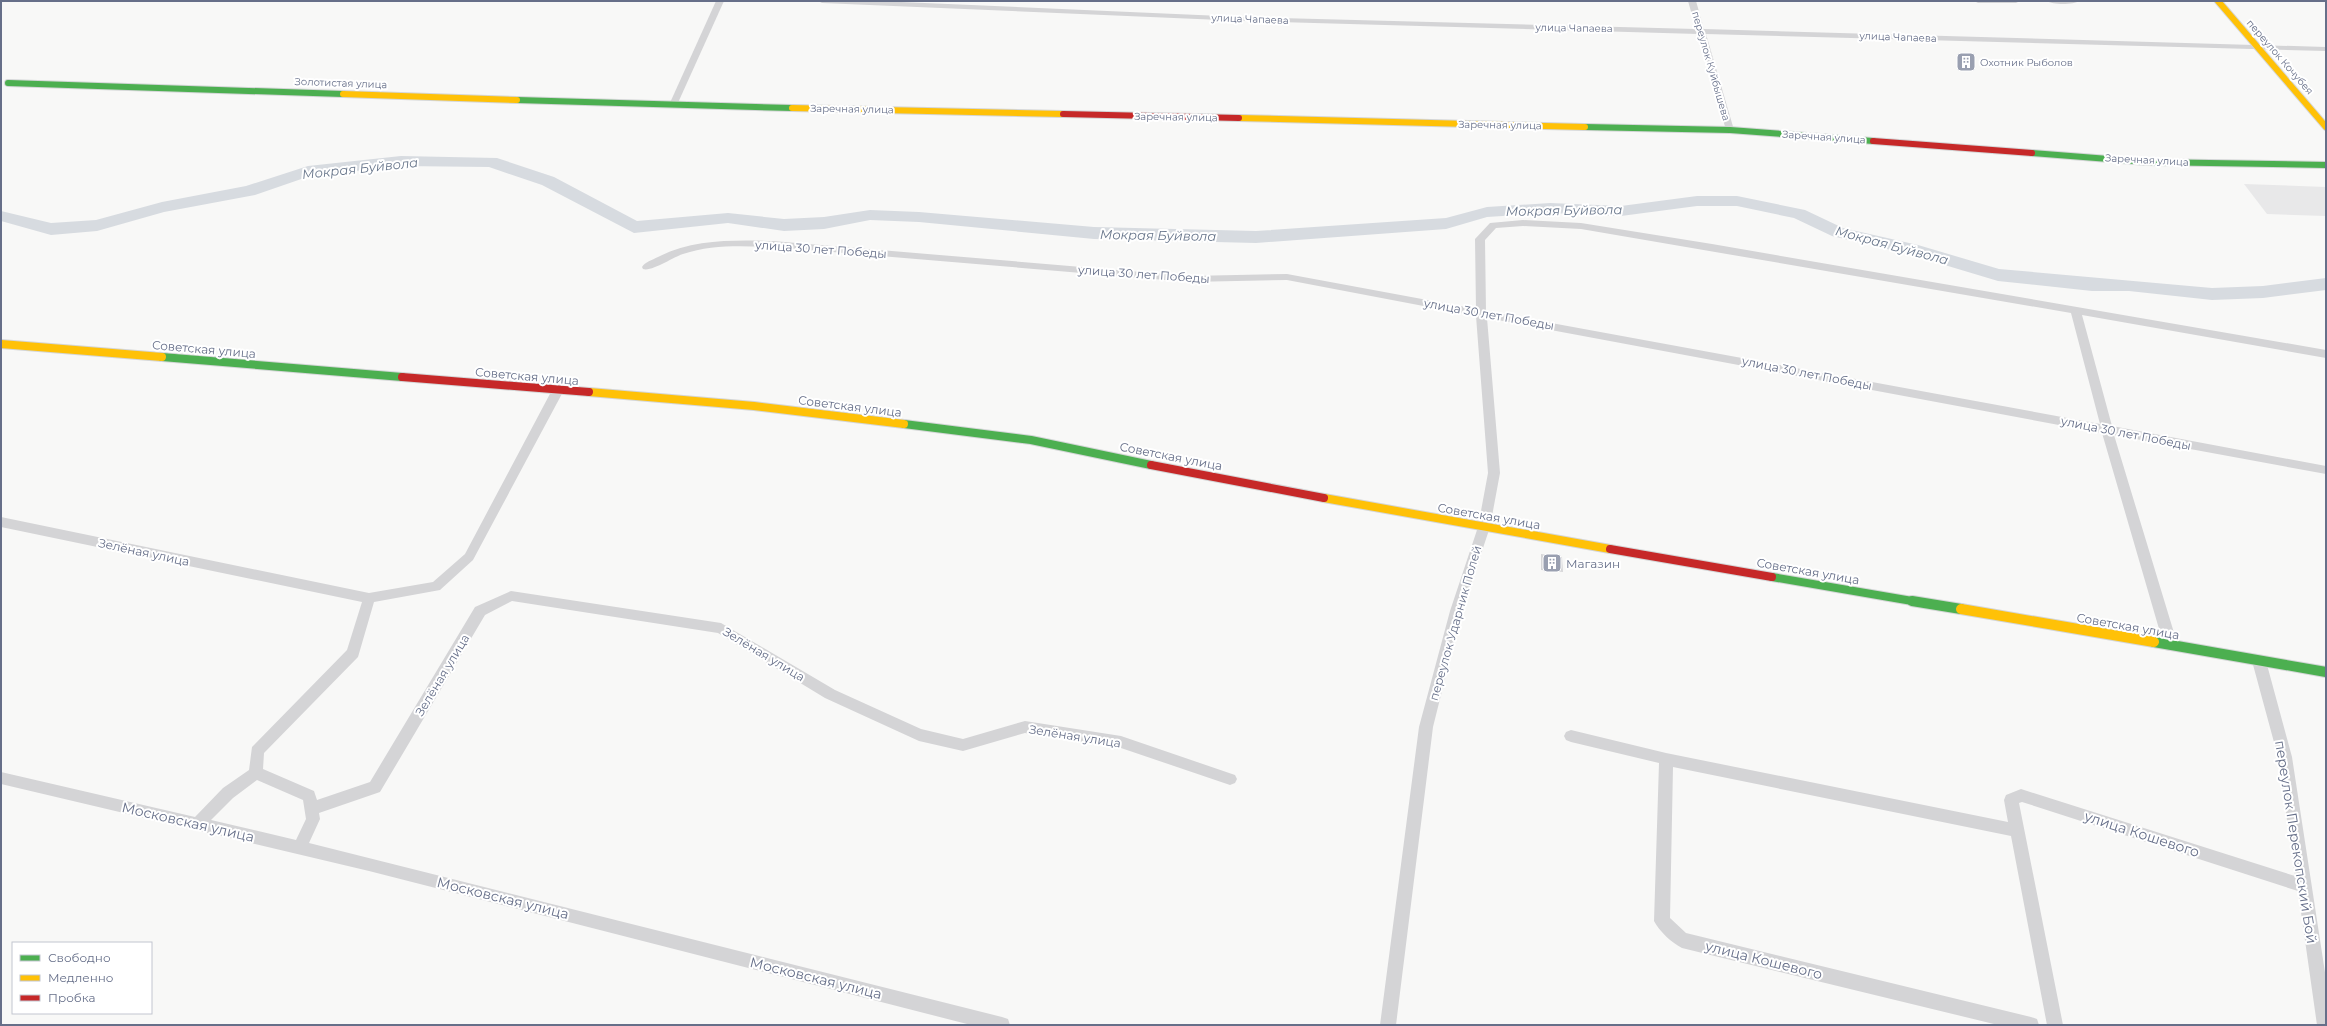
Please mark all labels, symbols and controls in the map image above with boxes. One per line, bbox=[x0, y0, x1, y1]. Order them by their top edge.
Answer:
street label: переулок Куйбышева bbox=[1689, 10, 1733, 122]
street label: улица Чапаева bbox=[1210, 11, 1289, 27]
street label: переулок Кочубея bbox=[2244, 17, 2316, 97]
street label: улица Чапаева bbox=[1534, 21, 1613, 35]
street label: улица Чапаева bbox=[1858, 29, 1937, 45]
building icon: Охотник Рыболов bbox=[1955, 51, 1977, 73]
place label: Охотник Рыболов bbox=[1980, 56, 2073, 69]
street label: Золотистая улица bbox=[294, 75, 388, 91]
street label: Заречная улица bbox=[810, 102, 894, 116]
street label: Заречная улица bbox=[1134, 110, 1218, 124]
street label: Заречная улица bbox=[1458, 118, 1542, 132]
street label: Заречная улица bbox=[1782, 128, 1866, 146]
street label: Заречная улица bbox=[2105, 151, 2189, 169]
water label: Мокрая Буйвола bbox=[301, 154, 419, 182]
water label: Мокрая Буйвола bbox=[1506, 201, 1622, 219]
water label: Мокрая Буйвола bbox=[1834, 222, 1950, 268]
water label: Мокрая Буйвола bbox=[1100, 226, 1216, 244]
street label: улица 30 лет Победы bbox=[754, 237, 887, 261]
street label: улица 30 лет Победы bbox=[1077, 262, 1210, 286]
street label: улица 30 лет Победы bbox=[1422, 295, 1555, 333]
street label: Советская улица bbox=[151, 337, 257, 361]
street label: улица 30 лет Победы bbox=[1740, 353, 1873, 393]
street label: Советская улица bbox=[474, 364, 580, 388]
street label: Советская улица bbox=[797, 392, 903, 420]
street label: улица 30 лет Победы bbox=[2059, 413, 2192, 453]
street label: Советская улица bbox=[1118, 439, 1224, 473]
street label: Советская улица bbox=[1436, 500, 1542, 532]
street label: Зелёная улица bbox=[97, 535, 191, 569]
street label: переулок Ударник Полей bbox=[1426, 544, 1484, 702]
building icon: Магазин bbox=[1541, 552, 1563, 574]
street label: Советская улица bbox=[1755, 555, 1861, 587]
place label: Магазин bbox=[1566, 556, 1620, 571]
street label: Советская улица bbox=[2075, 610, 2181, 642]
street label: Зелёная улица bbox=[720, 624, 808, 684]
street label: Зелёная улица bbox=[412, 631, 472, 719]
street label: Зелёная улица bbox=[1028, 721, 1122, 751]
street label: переулок Перекопский Бой bbox=[2271, 739, 2321, 945]
street label: Московская улица bbox=[120, 798, 256, 846]
street label: улица Кошевого bbox=[2081, 807, 2202, 861]
street label: Московская улица bbox=[435, 873, 571, 923]
street label: улица Кошевого bbox=[1703, 937, 1824, 983]
legend bbox=[12, 942, 152, 1014]
text: Свободно bbox=[48, 950, 111, 965]
street label: Московская улица bbox=[748, 953, 884, 1003]
text: Медленно bbox=[48, 970, 114, 985]
text: Пробка bbox=[48, 990, 96, 1005]

